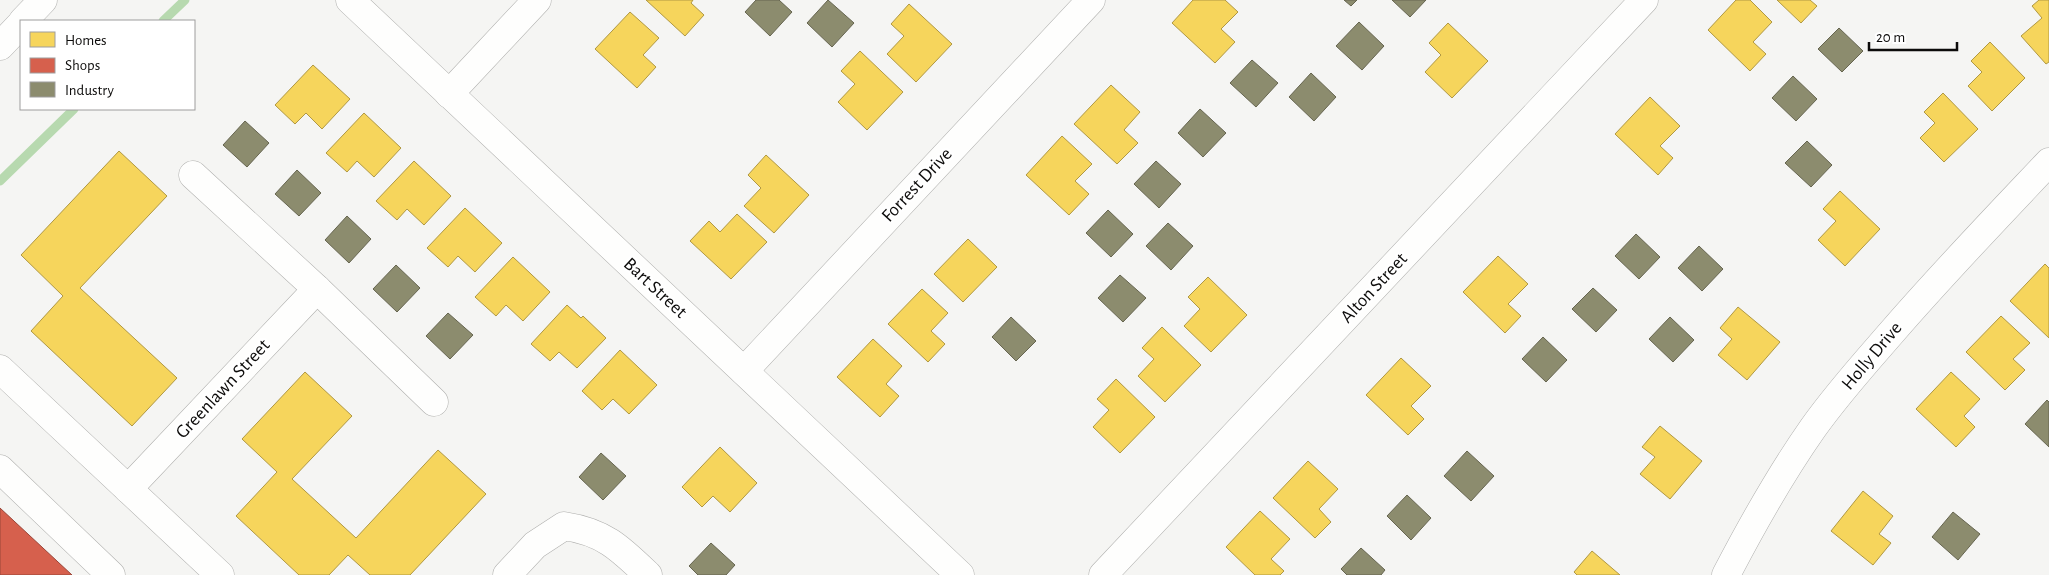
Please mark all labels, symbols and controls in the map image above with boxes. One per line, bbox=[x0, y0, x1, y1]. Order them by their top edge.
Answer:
legend bbox=[20, 20, 195, 110]
scale bar bbox=[1869, 20, 1956, 52]
text: 20 m bbox=[1876, 30, 1905, 45]
text: Homes bbox=[65, 33, 107, 48]
text: Shops bbox=[65, 58, 100, 73]
text: Industry bbox=[65, 83, 114, 98]
street label: Forrest Drive bbox=[878, 144, 956, 226]
street label: Alton Street bbox=[1337, 249, 1411, 327]
street label: Bart Street bbox=[620, 254, 690, 322]
street label: Holly Drive bbox=[1838, 318, 1906, 394]
street label: Greenlawn Street bbox=[172, 336, 274, 442]

